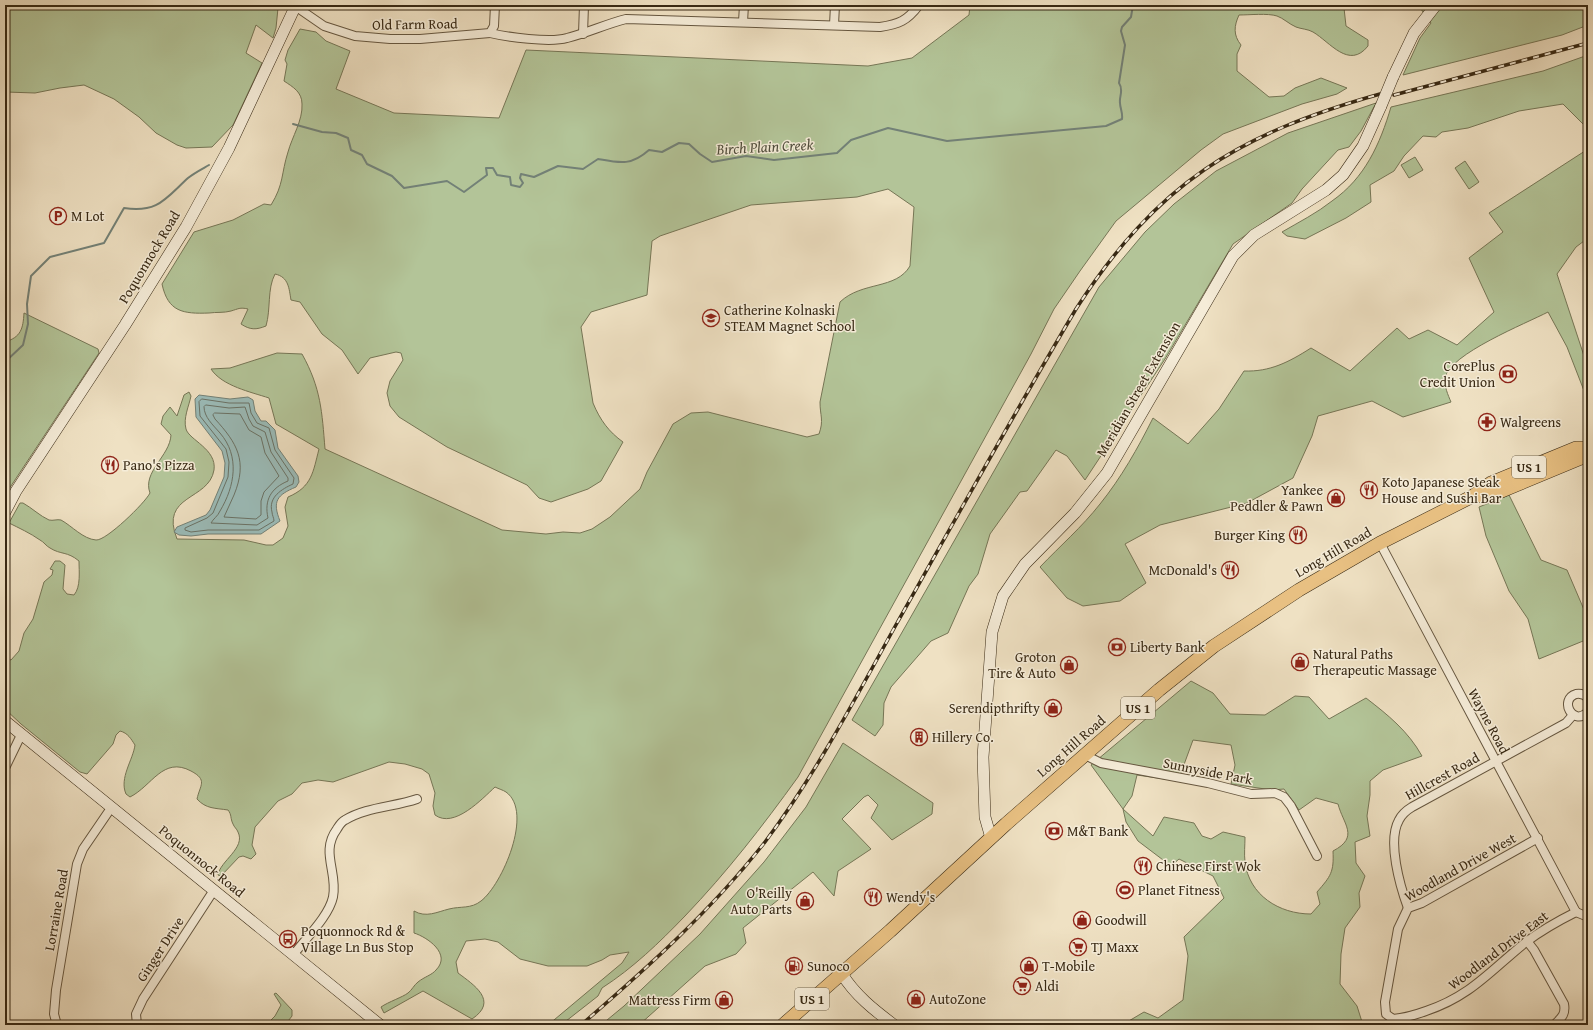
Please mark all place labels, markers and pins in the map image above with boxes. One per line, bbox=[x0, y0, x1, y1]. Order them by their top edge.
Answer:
parking icon: M Lot bbox=[48, 206, 68, 226]
place label: M Lot bbox=[71, 206, 105, 226]
place label: Catherine Kolnaski STEAM Magnet School bbox=[724, 300, 855, 336]
school or university icon: Catherine Kolnaski STEAM Magnet School bbox=[701, 308, 721, 328]
place label: CorePlus Credit Union bbox=[1420, 356, 1495, 392]
bank icon: CorePlus Credit Union bbox=[1498, 364, 1518, 384]
pharmacy icon: Walgreens bbox=[1477, 412, 1497, 432]
place label: Walgreens bbox=[1500, 412, 1561, 432]
restaurant icon: Pano's Pizza bbox=[100, 455, 120, 475]
place label: Pano's Pizza bbox=[123, 455, 195, 475]
place label: Koto Japanese Steak House and Sushi Bar bbox=[1382, 472, 1502, 508]
place label: Yankee Peddler & Pawn bbox=[1230, 480, 1323, 516]
restaurant icon: Koto Japanese Steak House and Sushi Bar bbox=[1359, 480, 1379, 500]
shop icon: Yankee Peddler & Pawn bbox=[1326, 488, 1346, 508]
place label: Burger King bbox=[1214, 525, 1285, 545]
restaurant icon: Burger King bbox=[1288, 525, 1308, 545]
place label: McDonald's bbox=[1149, 560, 1217, 580]
restaurant icon: McDonald's bbox=[1220, 560, 1240, 580]
bank icon: Liberty Bank bbox=[1107, 637, 1127, 657]
place label: Liberty Bank bbox=[1130, 637, 1206, 657]
place label: Natural Paths Therapeutic Massage bbox=[1313, 644, 1437, 680]
place label: Groton Tire & Auto bbox=[988, 647, 1056, 683]
shop icon: Natural Paths Therapeutic Massage bbox=[1290, 652, 1310, 672]
shop icon: Groton Tire & Auto bbox=[1059, 655, 1079, 675]
place label: Serendipthrifty bbox=[949, 698, 1040, 718]
shop icon: Serendipthrifty bbox=[1043, 698, 1063, 718]
building icon: Hillery Co. bbox=[909, 727, 929, 747]
place label: Hillery Co. bbox=[932, 727, 994, 747]
bank icon: M&T Bank bbox=[1044, 821, 1064, 841]
place label: M&T Bank bbox=[1067, 821, 1129, 841]
restaurant icon: Chinese First Wok bbox=[1133, 856, 1153, 876]
place label: Chinese First Wok bbox=[1156, 856, 1262, 876]
sports icon: Planet Fitness bbox=[1115, 880, 1135, 900]
place label: Planet Fitness bbox=[1138, 880, 1220, 900]
place label: O'Reilly Auto Parts bbox=[730, 883, 792, 919]
restaurant icon: Wendy's bbox=[863, 887, 883, 907]
place label: Wendy's bbox=[886, 887, 935, 907]
shop icon: O'Reilly Auto Parts bbox=[795, 891, 815, 911]
shop icon: Goodwill bbox=[1072, 910, 1092, 930]
place label: Goodwill bbox=[1095, 910, 1147, 930]
place label: Poquonnock Rd & Village Ln Bus Stop bbox=[301, 921, 414, 957]
bus stop icon: Poquonnock Rd & Village Ln Bus Stop bbox=[278, 929, 298, 949]
supermarket icon: TJ Maxx bbox=[1068, 937, 1088, 957]
place label: TJ Maxx bbox=[1091, 937, 1140, 957]
fuel station icon: Sunoco bbox=[784, 956, 804, 976]
place label: Sunoco bbox=[807, 956, 850, 976]
shop icon: T-Mobile bbox=[1019, 956, 1039, 976]
place label: T-Mobile bbox=[1042, 956, 1095, 976]
supermarket icon: Aldi bbox=[1012, 976, 1032, 996]
place label: Aldi bbox=[1035, 976, 1059, 996]
shop icon: AutoZone bbox=[906, 989, 926, 1009]
place label: AutoZone bbox=[929, 989, 987, 1009]
place label: Mattress Firm bbox=[629, 990, 712, 1010]
shop icon: Mattress Firm bbox=[714, 990, 734, 1010]

